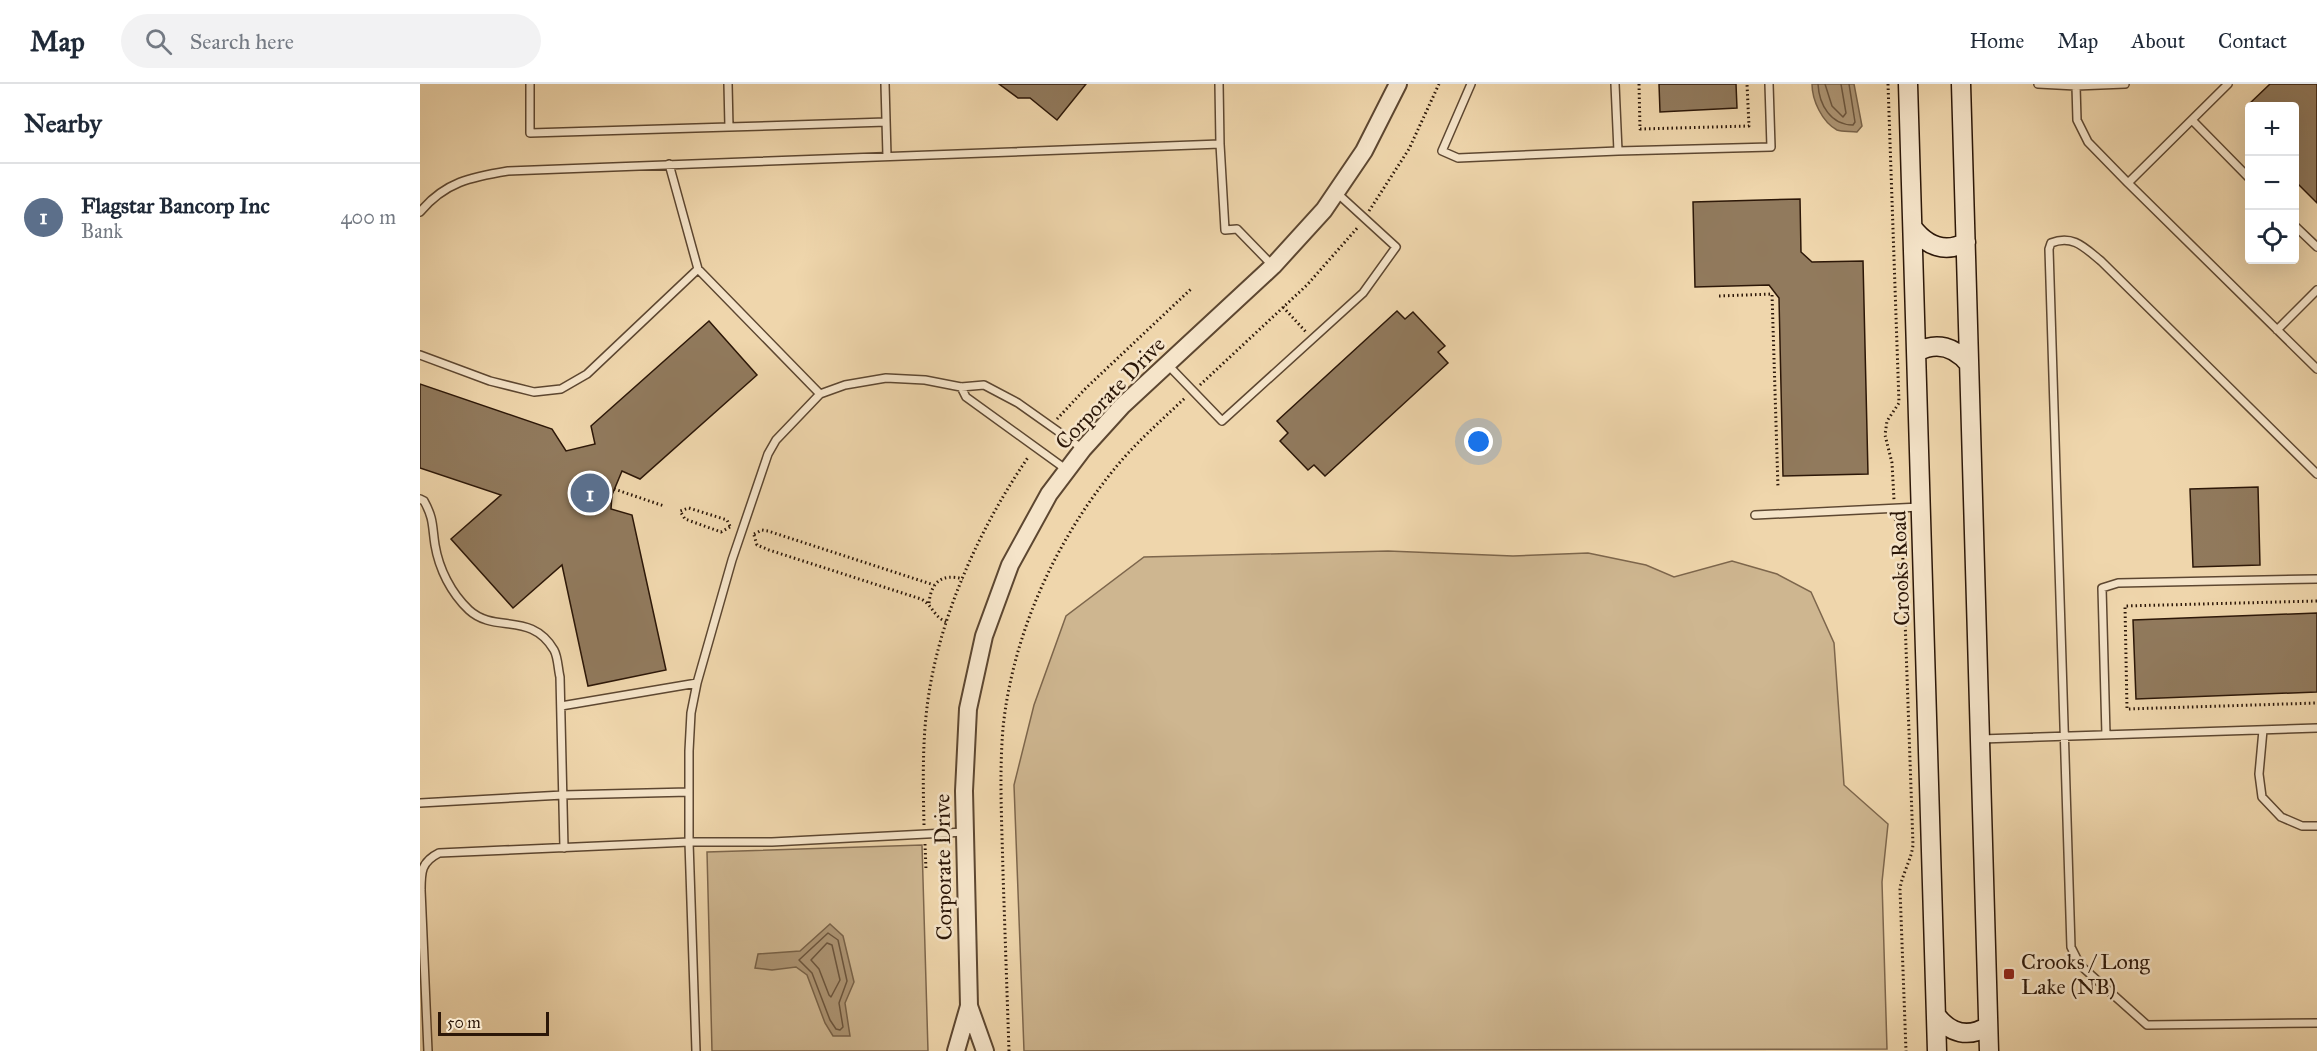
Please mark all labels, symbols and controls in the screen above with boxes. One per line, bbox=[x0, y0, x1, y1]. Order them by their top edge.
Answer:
search box bbox=[121, 14, 541, 68]
text: Map bbox=[30, 24, 85, 59]
icon: search bbox=[142, 25, 175, 58]
text: Search here bbox=[190, 28, 294, 55]
text: Home bbox=[1969, 28, 2024, 54]
text: Map bbox=[2057, 28, 2098, 54]
text: About bbox=[2131, 28, 2185, 54]
text: Contact bbox=[2218, 28, 2287, 54]
map controls bbox=[2245, 102, 2299, 264]
button: + bbox=[2245, 102, 2299, 156]
text: Nearby bbox=[24, 107, 102, 139]
button: − bbox=[2245, 156, 2299, 210]
text: Flagstar Bancorp Inc bbox=[81, 192, 270, 219]
text: 1 bbox=[40, 205, 47, 229]
text: 400 m bbox=[340, 205, 396, 229]
button: locate bbox=[2245, 210, 2299, 264]
text: Bank bbox=[81, 219, 123, 243]
street label: Corporate Drive bbox=[1049, 331, 1171, 455]
your location bbox=[1464, 427, 1493, 456]
pin: 1 bbox=[570, 470, 610, 516]
street label: Crooks Road bbox=[1884, 510, 1916, 626]
street label: Corporate Drive bbox=[928, 793, 958, 941]
place label: Crooks / Long Lake (NB) bbox=[2021, 948, 2151, 1000]
marker: Crooks / Long Lake (NB) bbox=[2002, 967, 2016, 981]
scale bar bbox=[438, 1009, 549, 1036]
text: 50 m bbox=[447, 1013, 481, 1032]

